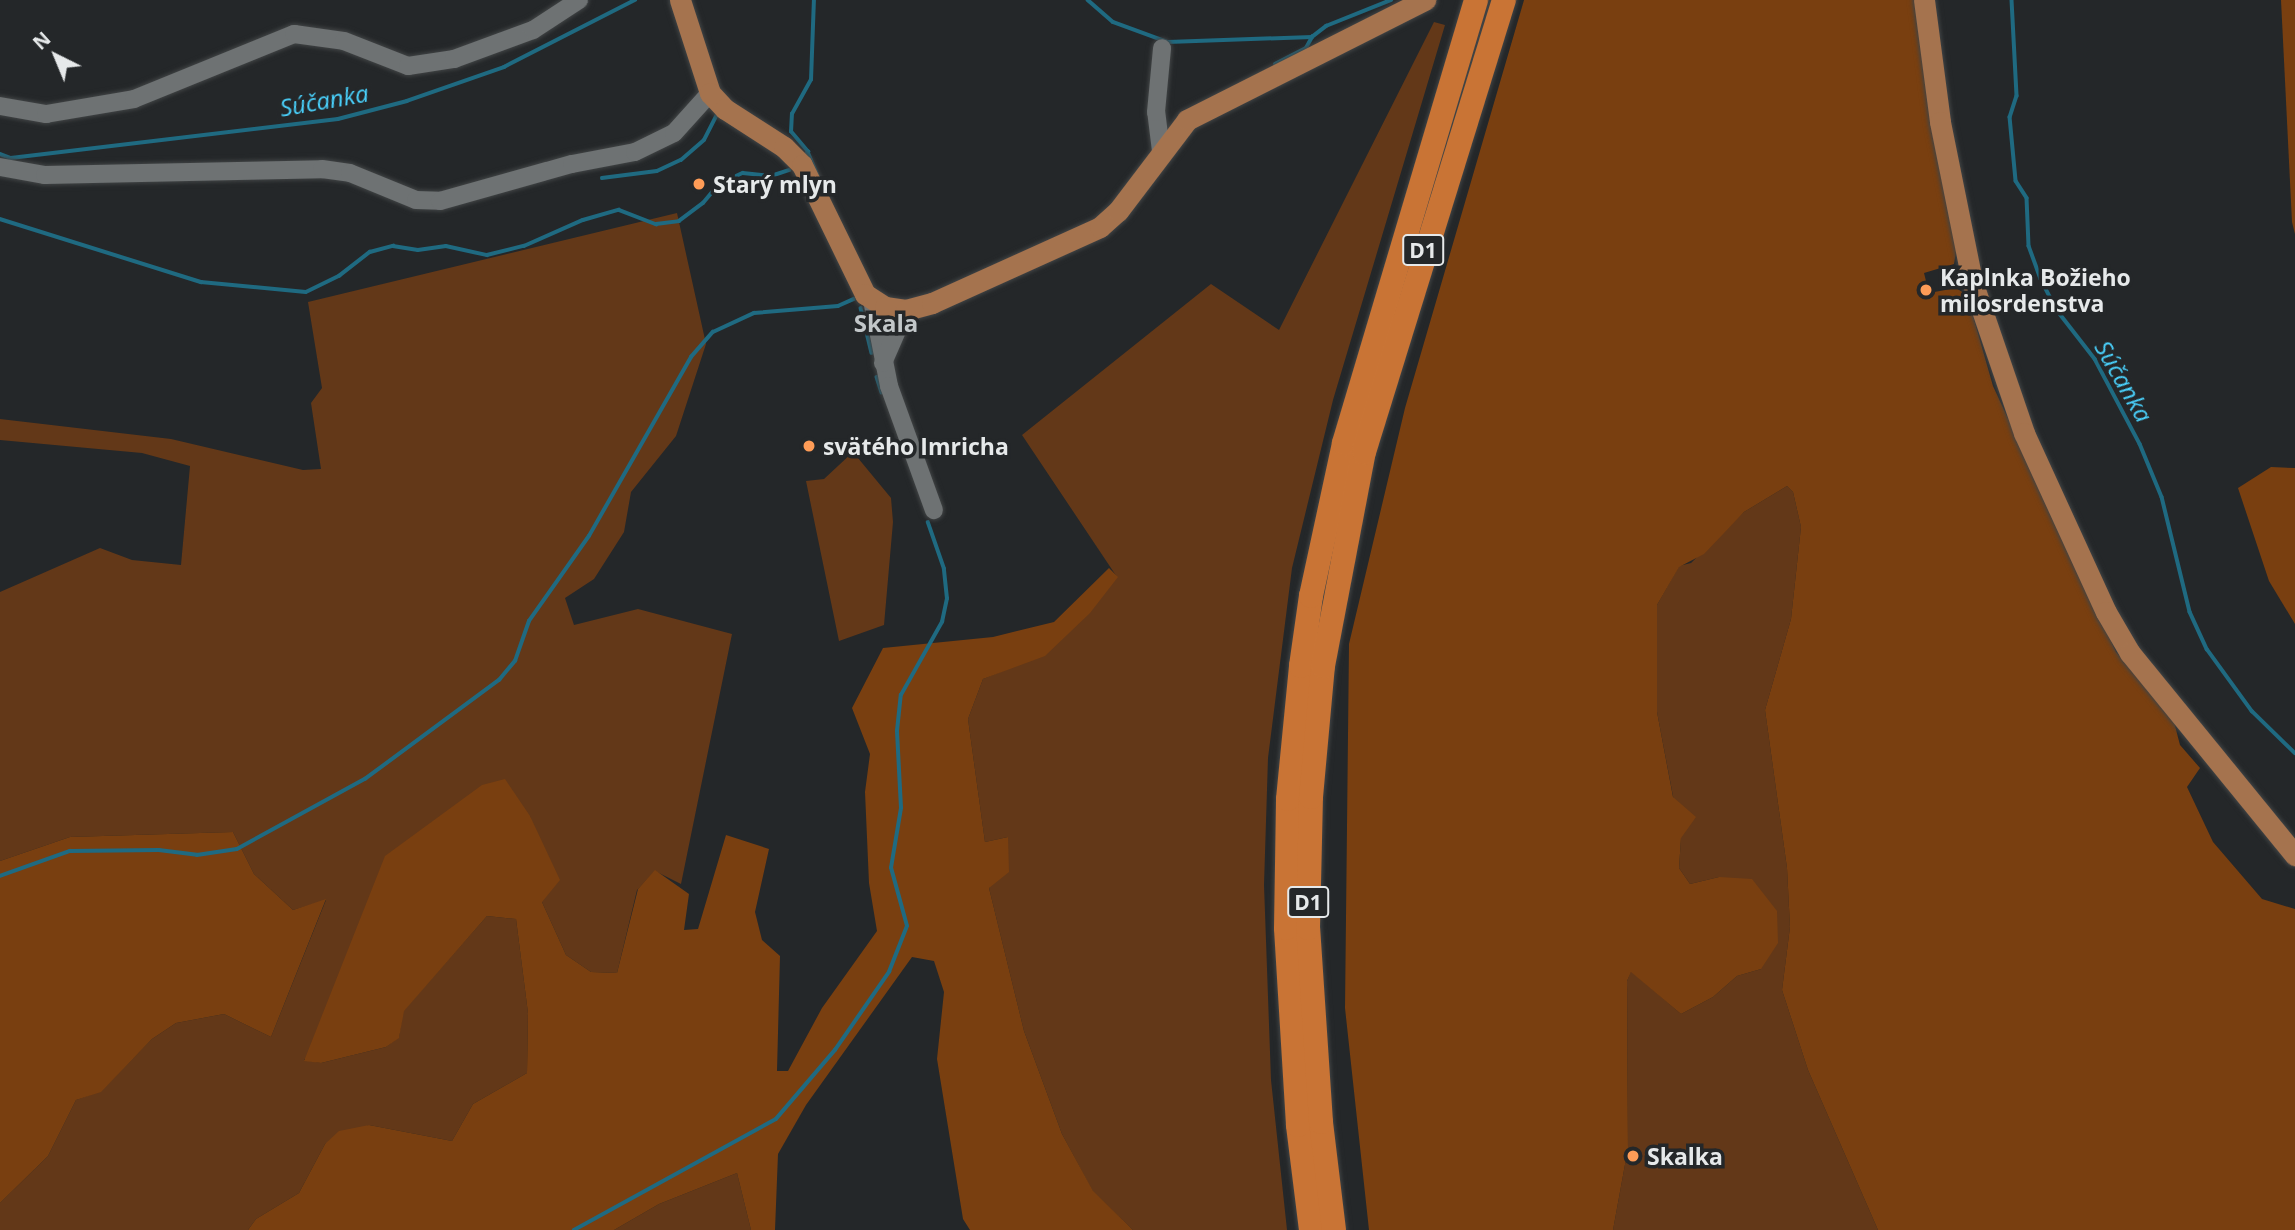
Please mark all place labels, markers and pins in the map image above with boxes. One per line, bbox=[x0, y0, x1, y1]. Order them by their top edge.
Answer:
place label: Starý mlyn bbox=[713, 170, 837, 198]
marker: Starý mlyn bbox=[691, 176, 707, 192]
place label: Kaplnka Božieho milosrdenstva bbox=[1940, 263, 2131, 317]
marker: Kaplnka Božieho milosrdenstva bbox=[1918, 282, 1934, 298]
place label: svätého Imricha bbox=[823, 432, 1009, 460]
marker: svätého Imricha bbox=[801, 438, 817, 454]
place label: Skalka bbox=[1647, 1142, 1723, 1170]
marker: Skalka bbox=[1625, 1148, 1641, 1164]

